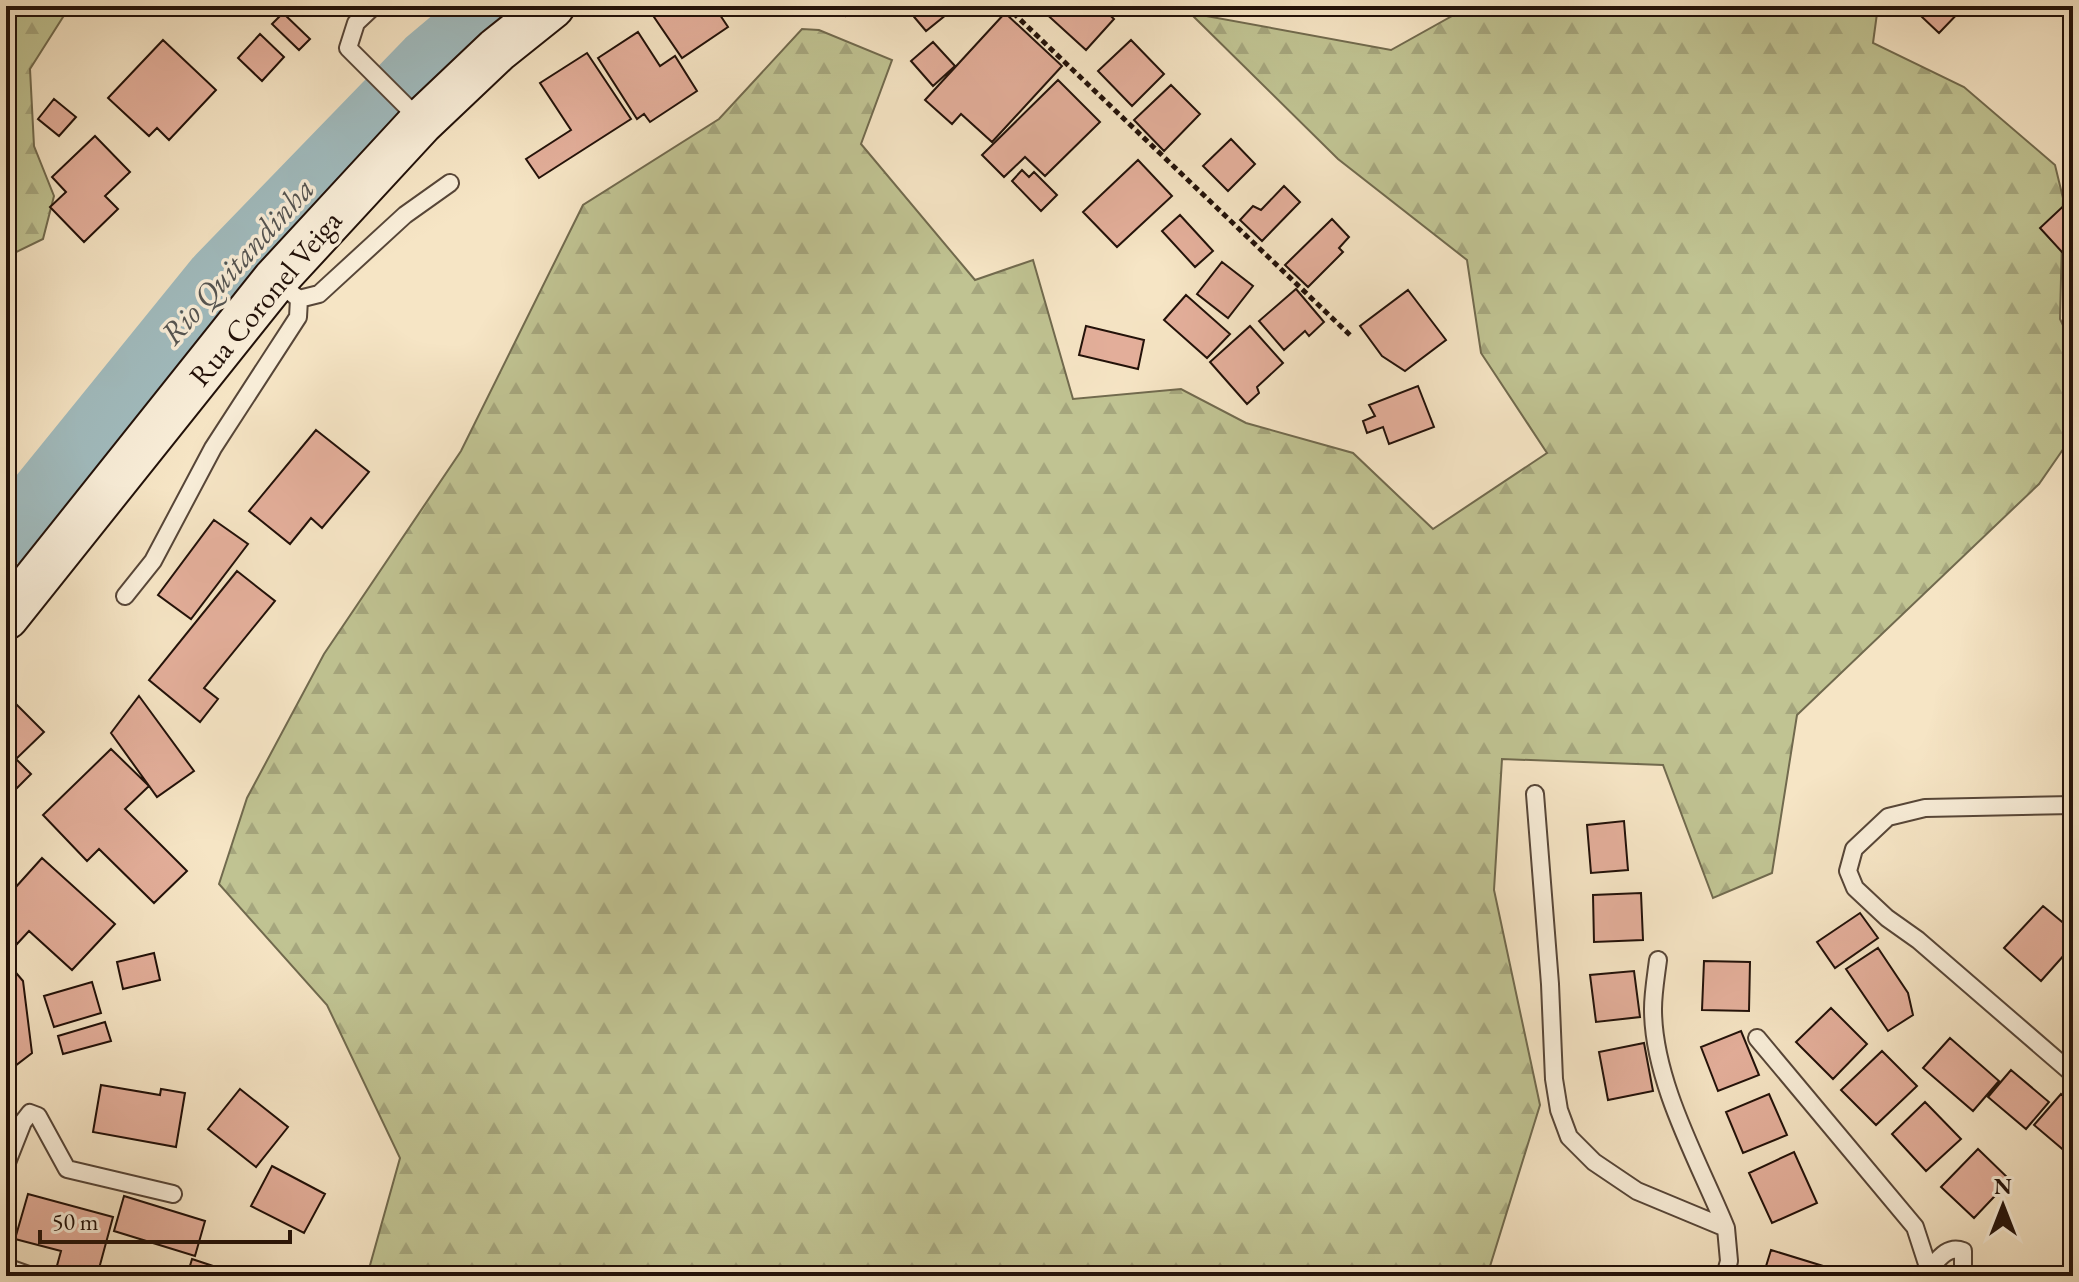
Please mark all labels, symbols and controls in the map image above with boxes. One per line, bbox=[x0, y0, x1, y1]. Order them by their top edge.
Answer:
water label: Rio Quitandinha bbox=[151, 168, 323, 354]
street label: Rua Coronel Veiga bbox=[180, 202, 350, 394]
north arrow bbox=[1963, 1166, 2043, 1246]
text: N bbox=[1994, 1172, 2012, 1201]
scale bar bbox=[40, 1194, 290, 1244]
text: 50 m bbox=[52, 1206, 99, 1237]

